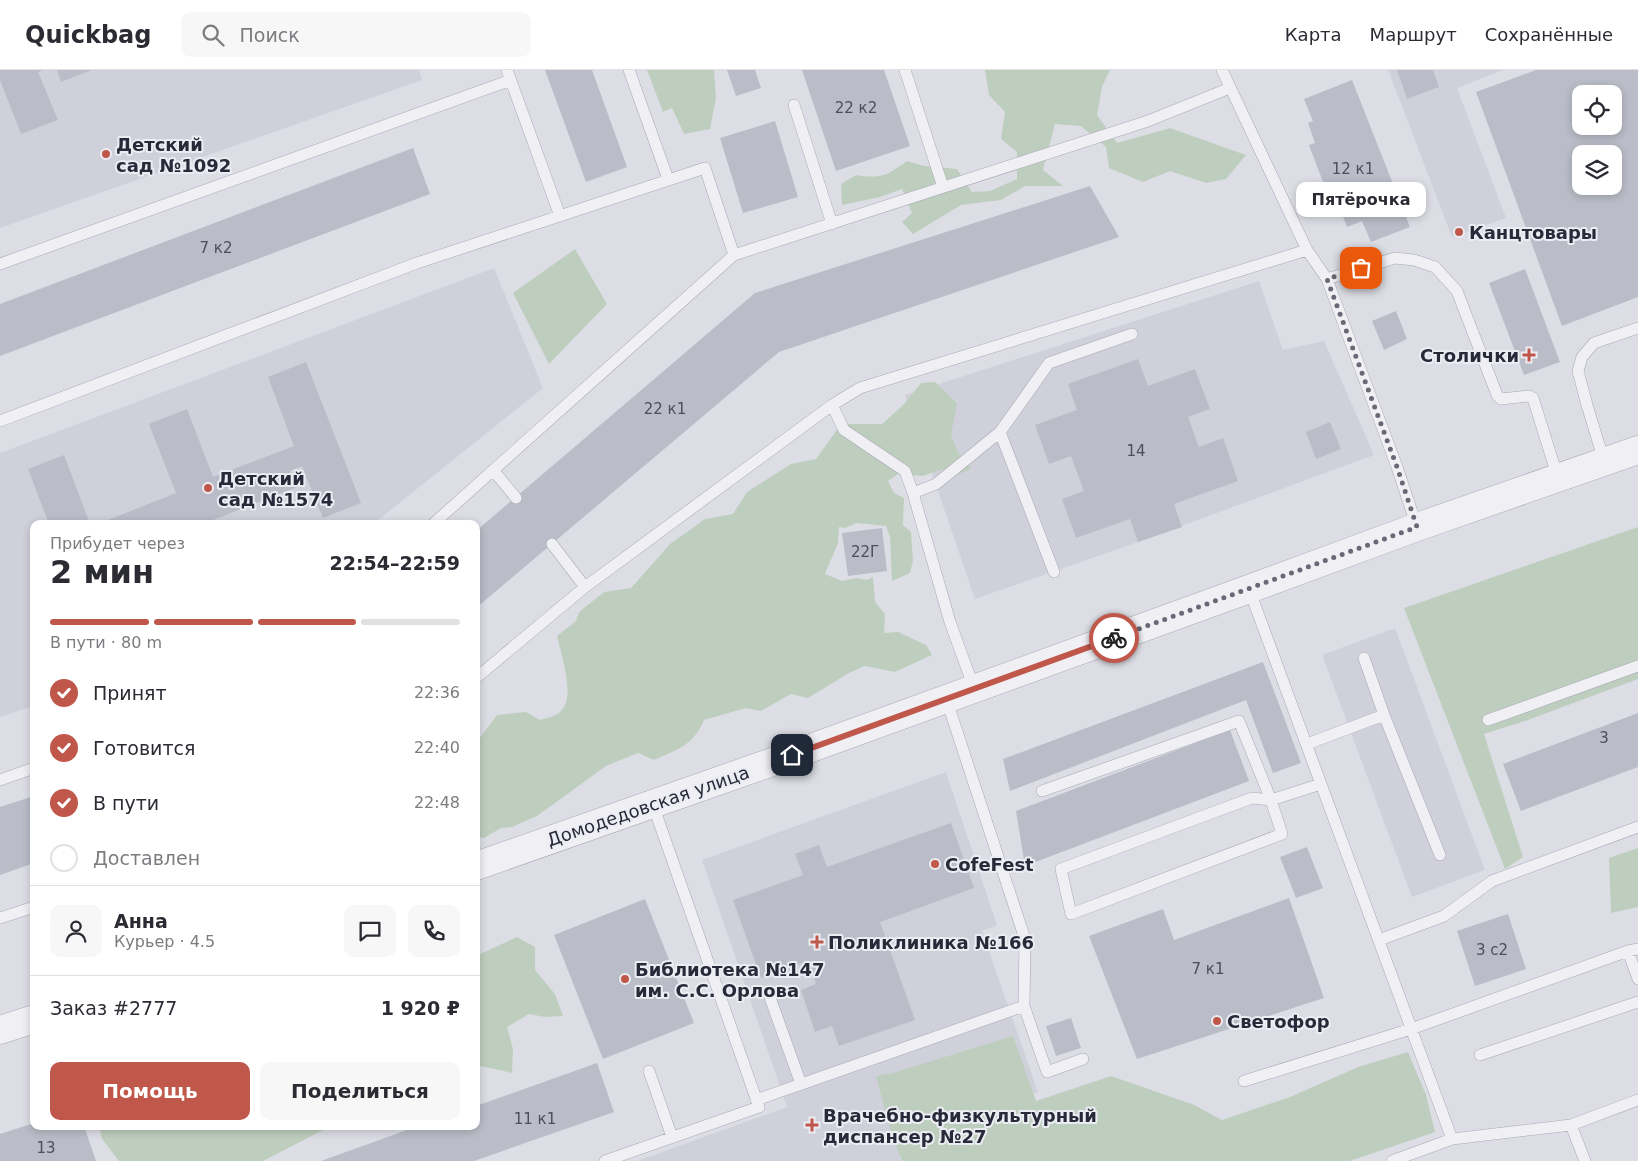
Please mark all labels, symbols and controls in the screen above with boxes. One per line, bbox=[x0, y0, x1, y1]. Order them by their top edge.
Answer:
search box bbox=[181, 12, 531, 57]
text: Quickbag bbox=[25, 21, 151, 49]
icon: search bbox=[199, 21, 227, 49]
text: Поиск bbox=[239, 24, 300, 46]
text: Карта bbox=[1285, 24, 1342, 45]
text: Маршрут bbox=[1370, 24, 1457, 45]
text: Сохранённые bbox=[1485, 24, 1613, 45]
map controls bbox=[1572, 85, 1622, 195]
button: locate bbox=[1572, 85, 1622, 135]
house number: 22 к2 bbox=[835, 99, 877, 117]
place label: Детский сад №1092 bbox=[116, 134, 231, 176]
button: layers bbox=[1572, 145, 1622, 195]
marker: Детский сад №1092 bbox=[100, 148, 112, 160]
house number: 12 к1 bbox=[1332, 160, 1374, 178]
callout: Пятёрочка bbox=[1296, 183, 1426, 218]
text: Пятёрочка bbox=[1312, 190, 1410, 209]
place label: Канцтовары bbox=[1469, 222, 1597, 243]
marker: Канцтовары bbox=[1453, 226, 1465, 238]
house number: 7 к2 bbox=[200, 239, 232, 257]
pin bbox=[1340, 247, 1382, 289]
icon: bag bbox=[1347, 254, 1375, 282]
place label: Столички bbox=[1420, 345, 1519, 366]
marker: Столички bbox=[1523, 349, 1535, 361]
house number: 22 к1 bbox=[644, 400, 686, 418]
house number: 14 bbox=[1126, 442, 1146, 460]
place label: Детский сад №1574 bbox=[218, 468, 333, 510]
marker: Детский сад №1574 bbox=[202, 482, 214, 494]
text: Прибудет через bbox=[50, 534, 185, 553]
house number: 22Г bbox=[851, 543, 879, 561]
text: 22:54–22:59 bbox=[330, 552, 460, 574]
text: 2 мин bbox=[50, 553, 154, 591]
courier bbox=[1089, 613, 1139, 663]
icon: bike bbox=[1100, 624, 1128, 652]
text: В пути · 80 m bbox=[50, 633, 162, 652]
icon: check bbox=[50, 679, 78, 707]
text: Принят bbox=[93, 682, 167, 704]
text: 22:36 bbox=[414, 683, 460, 702]
house number: 3 bbox=[1599, 729, 1609, 747]
icon: check bbox=[50, 734, 78, 762]
pin bbox=[771, 734, 813, 776]
text: Готовится bbox=[93, 737, 195, 759]
text: 22:40 bbox=[414, 738, 460, 757]
icon: home bbox=[778, 741, 806, 769]
street label: Домодедовская улица bbox=[544, 761, 752, 851]
icon: check bbox=[50, 789, 78, 817]
text: В пути bbox=[93, 792, 159, 814]
text: 22:48 bbox=[414, 793, 460, 812]
text: Доставлен bbox=[93, 847, 200, 869]
place label: CofeFest bbox=[945, 854, 1034, 875]
marker: CofeFest bbox=[929, 858, 941, 870]
button: person bbox=[50, 905, 102, 957]
button: chat bbox=[344, 905, 396, 957]
button: phone bbox=[408, 905, 460, 957]
text: Анна bbox=[114, 910, 168, 932]
text: Курьер · 4.5 bbox=[114, 932, 215, 951]
place label: Поликлиника №166 bbox=[828, 932, 1034, 953]
marker: Поликлиника №166 bbox=[810, 935, 824, 949]
house number: 3 с2 bbox=[1476, 941, 1508, 959]
place label: Библиотека №147 им. С.С. Орлова bbox=[635, 959, 825, 1001]
house number: 7 к1 bbox=[1192, 960, 1224, 978]
marker: Библиотека №147 им. С.С. Орлова bbox=[619, 973, 631, 985]
text: Заказ #2777 bbox=[50, 997, 177, 1019]
text: 1 920 ₽ bbox=[381, 997, 460, 1019]
place label: Светофор bbox=[1227, 1011, 1330, 1032]
marker: Светофор bbox=[1211, 1015, 1223, 1027]
button: Помощь bbox=[50, 1062, 250, 1120]
button: Поделиться bbox=[260, 1062, 460, 1120]
place label: Врачебно-физкультурный диспансер №27 bbox=[823, 1105, 1097, 1147]
house number: 11 к1 bbox=[514, 1110, 556, 1128]
marker: Врачебно-физкультурный диспансер №27 bbox=[805, 1118, 819, 1132]
house number: 13 bbox=[36, 1139, 56, 1157]

